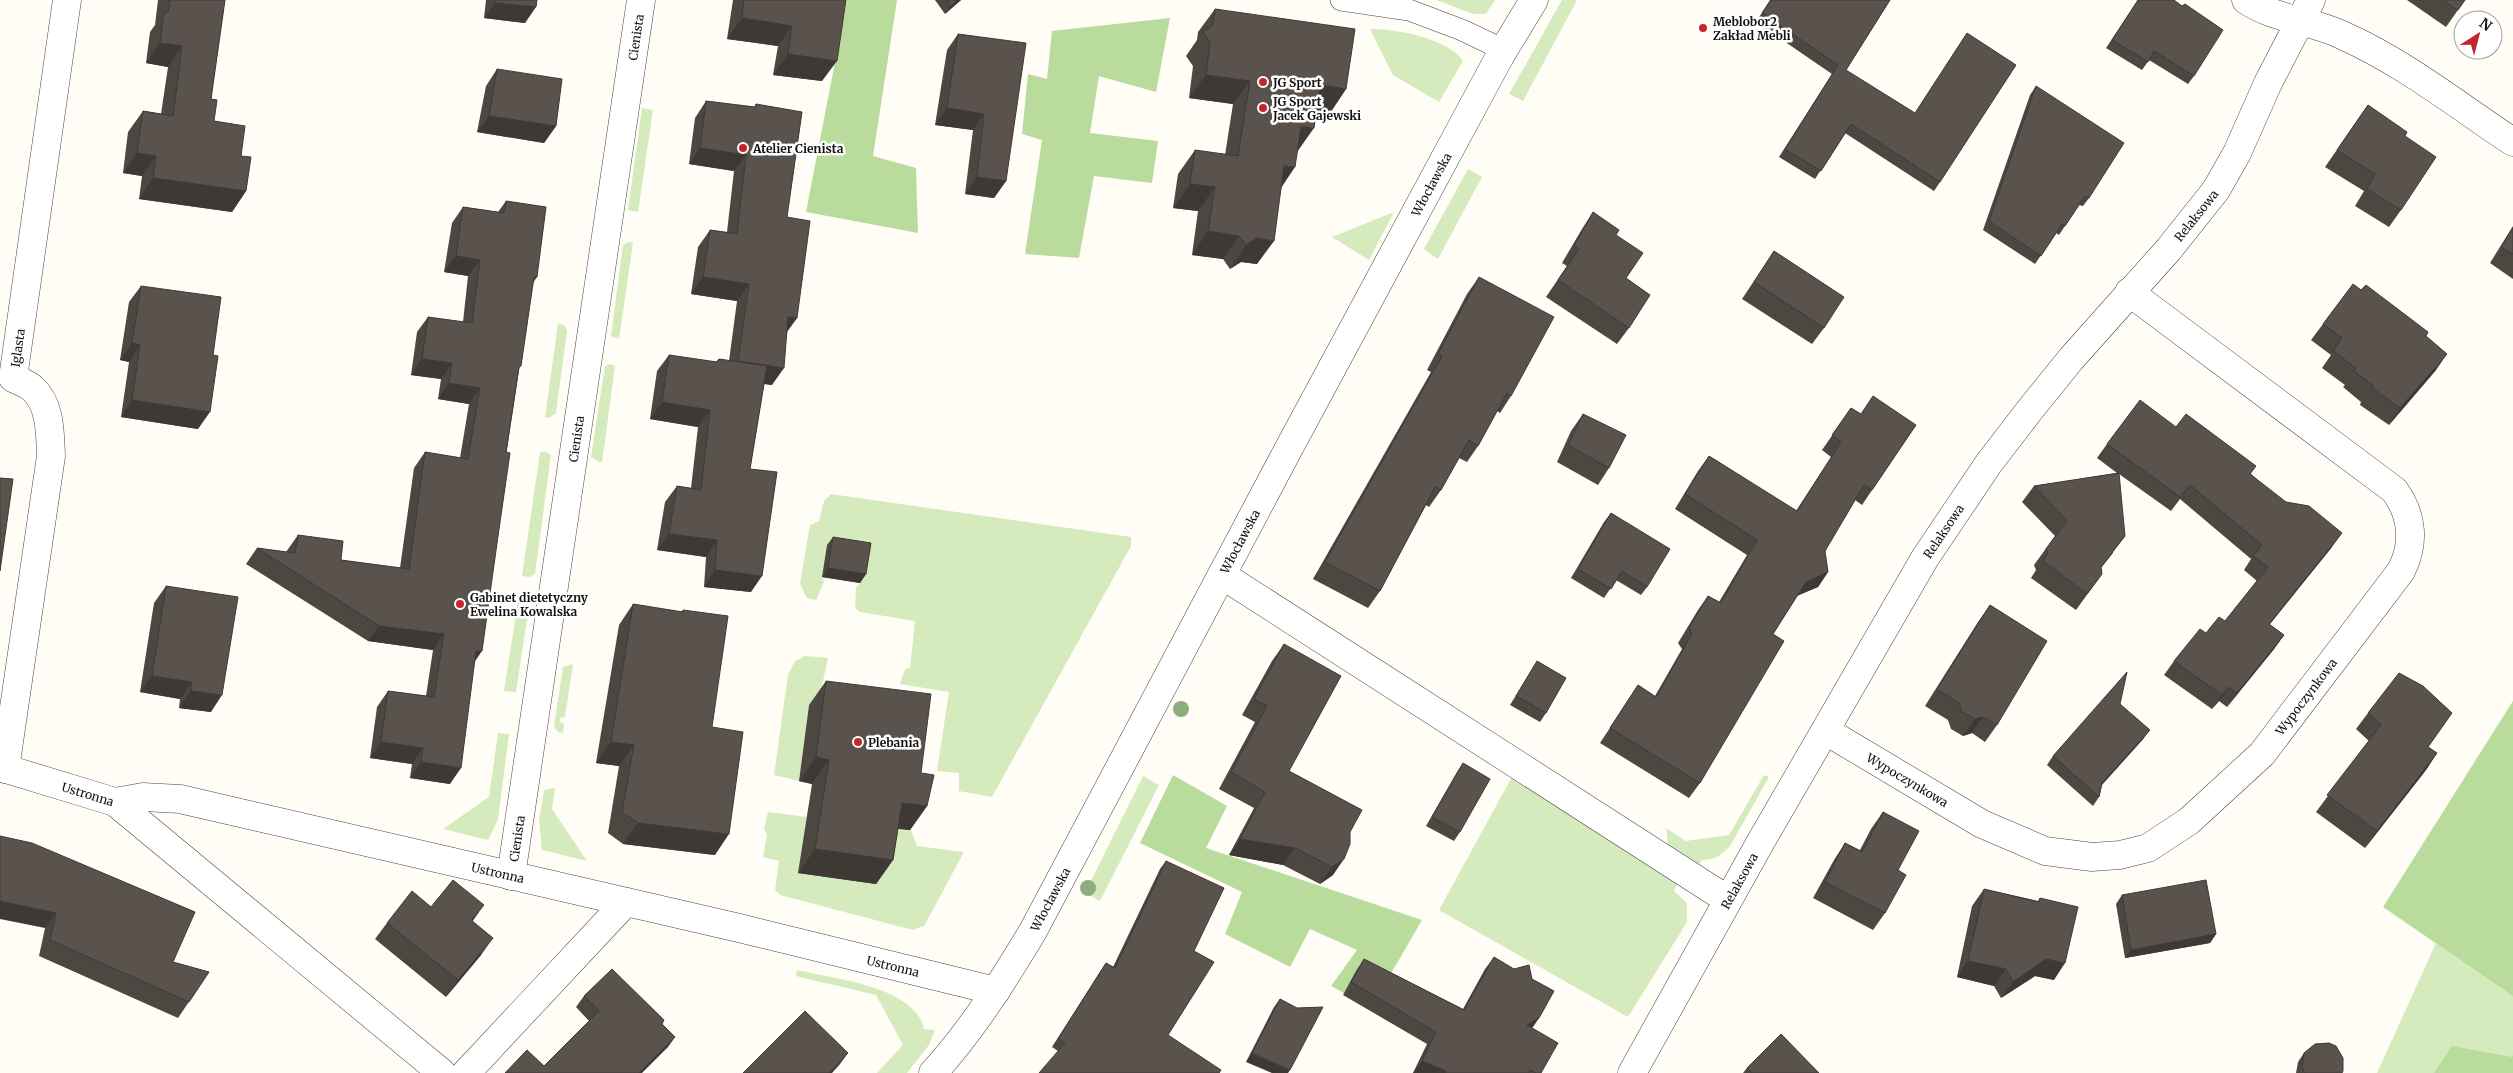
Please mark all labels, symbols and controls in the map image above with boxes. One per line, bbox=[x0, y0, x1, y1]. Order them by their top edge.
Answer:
north arrow bbox=[2453, 10, 2503, 60]
street label: Cienista bbox=[625, 12, 646, 61]
place label: Meblobor2 Zakład Mebli bbox=[1713, 14, 1791, 43]
text: N bbox=[2476, 14, 2495, 35]
marker: Meblobor2 Zakład Mebli bbox=[1697, 22, 1709, 34]
place label: JG Sport bbox=[1272, 75, 1322, 90]
marker: JG Sport bbox=[1257, 76, 1269, 88]
place label: JG Sport Jacek Gajewski bbox=[1272, 94, 1361, 123]
marker: JG Sport Jacek Gajewski bbox=[1257, 102, 1269, 114]
place label: Atelier Cienista bbox=[752, 141, 844, 156]
marker: Atelier Cienista bbox=[737, 142, 749, 154]
street label: Włocławska bbox=[1407, 149, 1454, 220]
street label: Relaksowa bbox=[2171, 186, 2221, 244]
street label: Iglasta bbox=[7, 327, 28, 368]
street label: Cienista bbox=[565, 414, 587, 463]
street label: Relaksowa bbox=[1920, 501, 1967, 561]
street label: Włocławska bbox=[1216, 506, 1263, 577]
place label: Gabinet dietetyczny Ewelina Kowalska bbox=[470, 590, 589, 619]
marker: Gabinet dietetyczny Ewelina Kowalska bbox=[454, 598, 466, 610]
street label: Wypoczynkowa bbox=[2271, 655, 2340, 739]
place label: Plebania bbox=[868, 735, 919, 750]
marker: Plebania bbox=[852, 736, 864, 748]
street label: Wypoczynkowa bbox=[1863, 749, 1952, 810]
street label: Ustronna bbox=[60, 779, 116, 809]
street label: Cienista bbox=[506, 814, 528, 863]
street label: Relaksowa bbox=[1717, 850, 1761, 911]
street label: Ustronna bbox=[470, 859, 526, 886]
street label: Włocławska bbox=[1026, 864, 1073, 935]
street label: Ustronna bbox=[865, 952, 921, 980]

